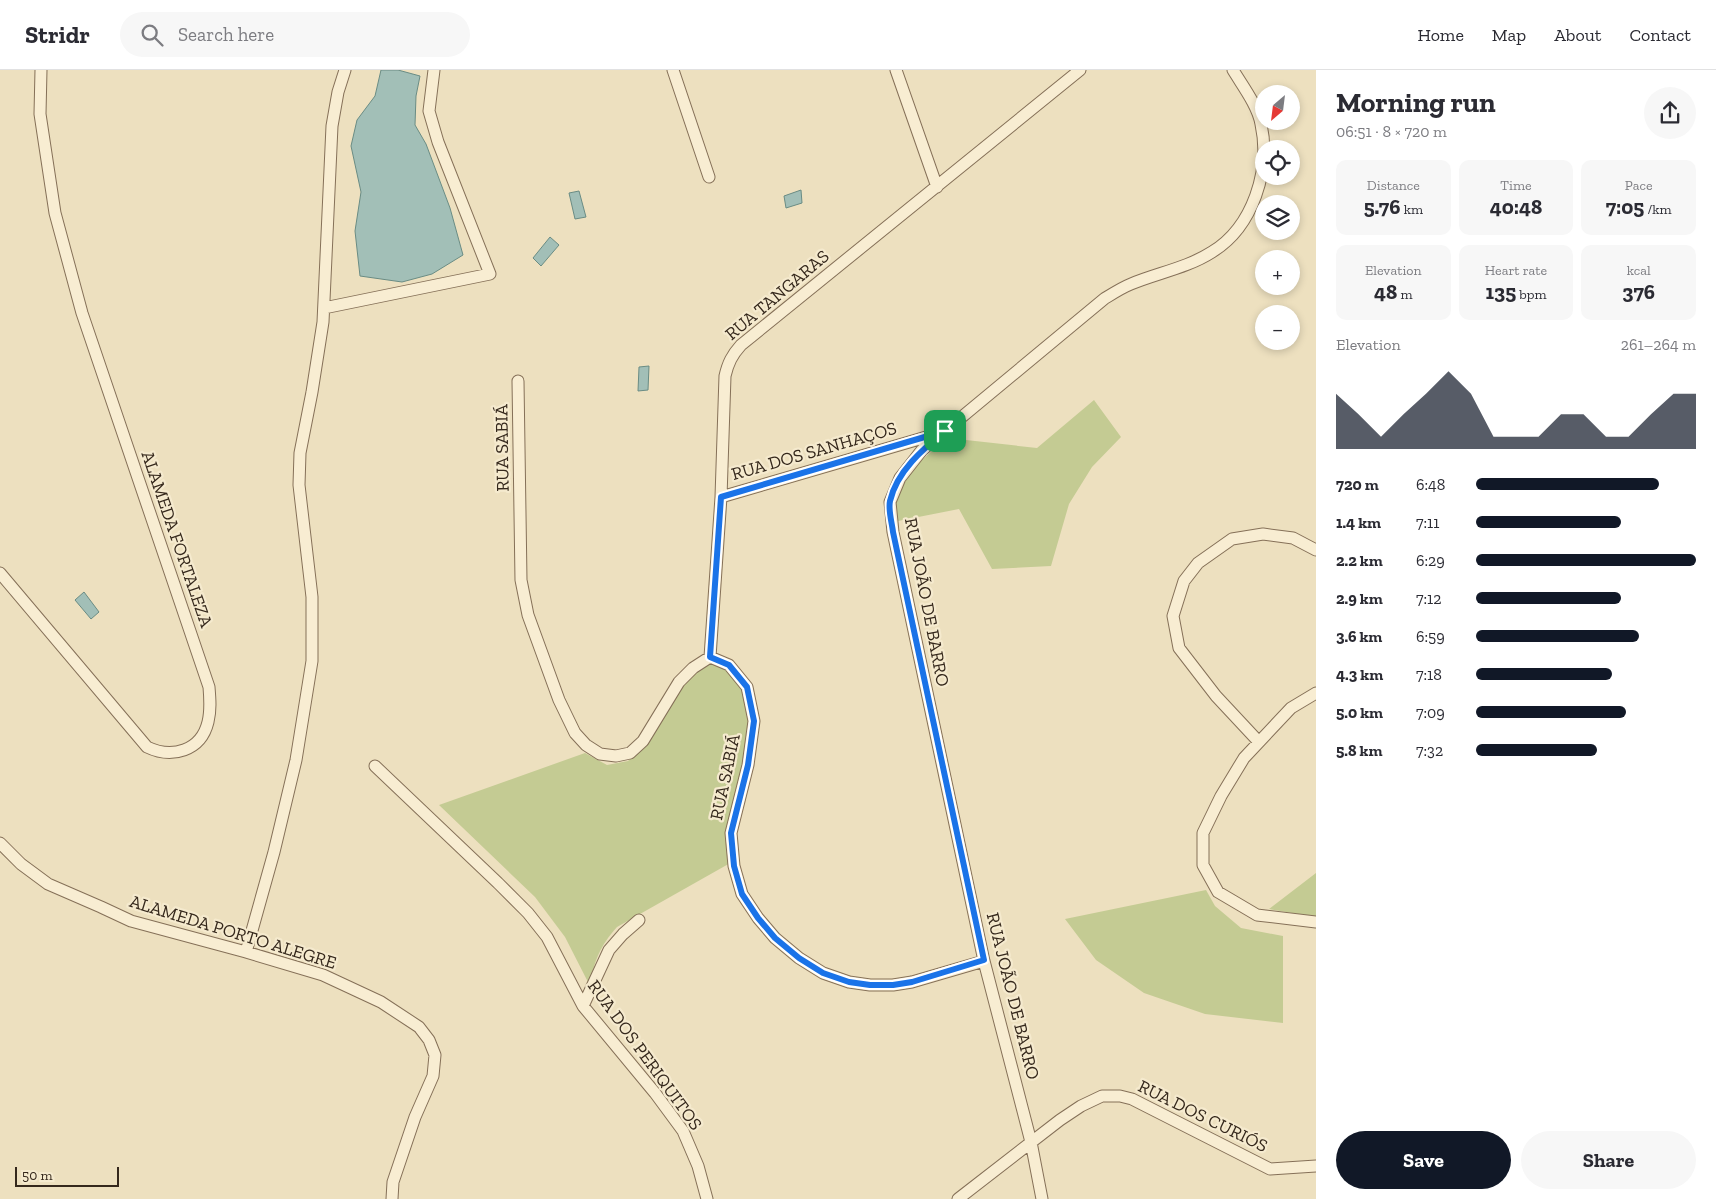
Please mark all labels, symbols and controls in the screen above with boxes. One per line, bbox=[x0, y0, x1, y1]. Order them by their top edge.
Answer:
search box bbox=[120, 12, 470, 57]
text: Stridr bbox=[25, 20, 90, 49]
icon: search bbox=[138, 21, 166, 49]
text: Search here bbox=[178, 23, 274, 46]
text: Home bbox=[1417, 24, 1464, 46]
text: Map bbox=[1492, 24, 1526, 46]
text: About bbox=[1554, 24, 1601, 46]
text: Contact bbox=[1629, 24, 1691, 46]
north arrow bbox=[1255, 85, 1300, 130]
map controls bbox=[1255, 85, 1300, 350]
text: Morning run bbox=[1336, 86, 1496, 119]
button: share bbox=[1644, 87, 1696, 139]
text: 06:51 · 8 × 720 m bbox=[1336, 122, 1447, 141]
button: locate bbox=[1255, 140, 1300, 185]
text: Distance bbox=[1367, 177, 1420, 194]
text: Time bbox=[1500, 177, 1532, 194]
text: Pace bbox=[1625, 177, 1653, 194]
text: 5.76 bbox=[1364, 194, 1400, 219]
text: 40:48 bbox=[1490, 194, 1542, 219]
text: 7:05 bbox=[1606, 194, 1644, 219]
button: layers bbox=[1255, 195, 1300, 240]
text: km bbox=[1400, 201, 1423, 218]
text: /km bbox=[1644, 201, 1672, 218]
street label: RUA TANGARAS bbox=[721, 245, 833, 345]
button: + bbox=[1255, 250, 1300, 295]
text: Elevation bbox=[1365, 262, 1422, 279]
text: Heart rate bbox=[1485, 262, 1547, 279]
text: kcal bbox=[1627, 262, 1651, 279]
text: 48 bbox=[1374, 279, 1397, 304]
text: 135 bbox=[1485, 279, 1516, 304]
text: 376 bbox=[1622, 279, 1655, 304]
text: m bbox=[1397, 286, 1413, 303]
text: bpm bbox=[1516, 286, 1547, 303]
button: − bbox=[1255, 305, 1300, 350]
text: Elevation bbox=[1336, 335, 1401, 354]
text: 261–264 m bbox=[1621, 335, 1696, 354]
street label: RUA SABIÁ bbox=[490, 404, 514, 492]
pin bbox=[924, 410, 966, 452]
street label: RUA DOS SANHAÇOS bbox=[729, 417, 899, 485]
icon: arrive bbox=[931, 417, 959, 445]
street label: ALAMEDA FORTALEZA bbox=[136, 448, 218, 630]
text: 720 m bbox=[1336, 475, 1379, 494]
text: 6:48 bbox=[1416, 475, 1445, 494]
text: 1.4 km bbox=[1336, 513, 1381, 532]
text: 7:11 bbox=[1416, 513, 1439, 532]
street label: RUA JOÃO DE BARRO bbox=[900, 516, 954, 688]
text: 2.2 km bbox=[1336, 551, 1383, 570]
text: 6:29 bbox=[1416, 551, 1445, 570]
text: 2.9 km bbox=[1336, 589, 1383, 608]
text: 7:12 bbox=[1416, 589, 1442, 608]
text: 3.6 km bbox=[1336, 627, 1382, 646]
text: 6:59 bbox=[1416, 627, 1445, 646]
text: 4.3 km bbox=[1336, 665, 1383, 684]
text: 7:18 bbox=[1416, 665, 1442, 684]
text: 5.0 km bbox=[1336, 703, 1383, 722]
text: 7:09 bbox=[1416, 703, 1445, 722]
street label: RUA SABIÁ bbox=[705, 732, 745, 822]
text: 5.8 km bbox=[1336, 741, 1382, 760]
text: 7:32 bbox=[1416, 741, 1443, 760]
street label: ALAMEDA PORTO ALEGRE bbox=[127, 890, 339, 974]
street label: RUA JOÃO DE BARRO bbox=[982, 910, 1044, 1082]
street label: RUA DOS PERIQUITOS bbox=[583, 975, 707, 1135]
street label: RUA DOS CURIÓS bbox=[1135, 1075, 1271, 1157]
button: Save bbox=[1336, 1131, 1511, 1189]
button: Share bbox=[1521, 1131, 1696, 1189]
scale bar bbox=[15, 1164, 119, 1187]
text: 50 m bbox=[22, 1167, 53, 1184]

